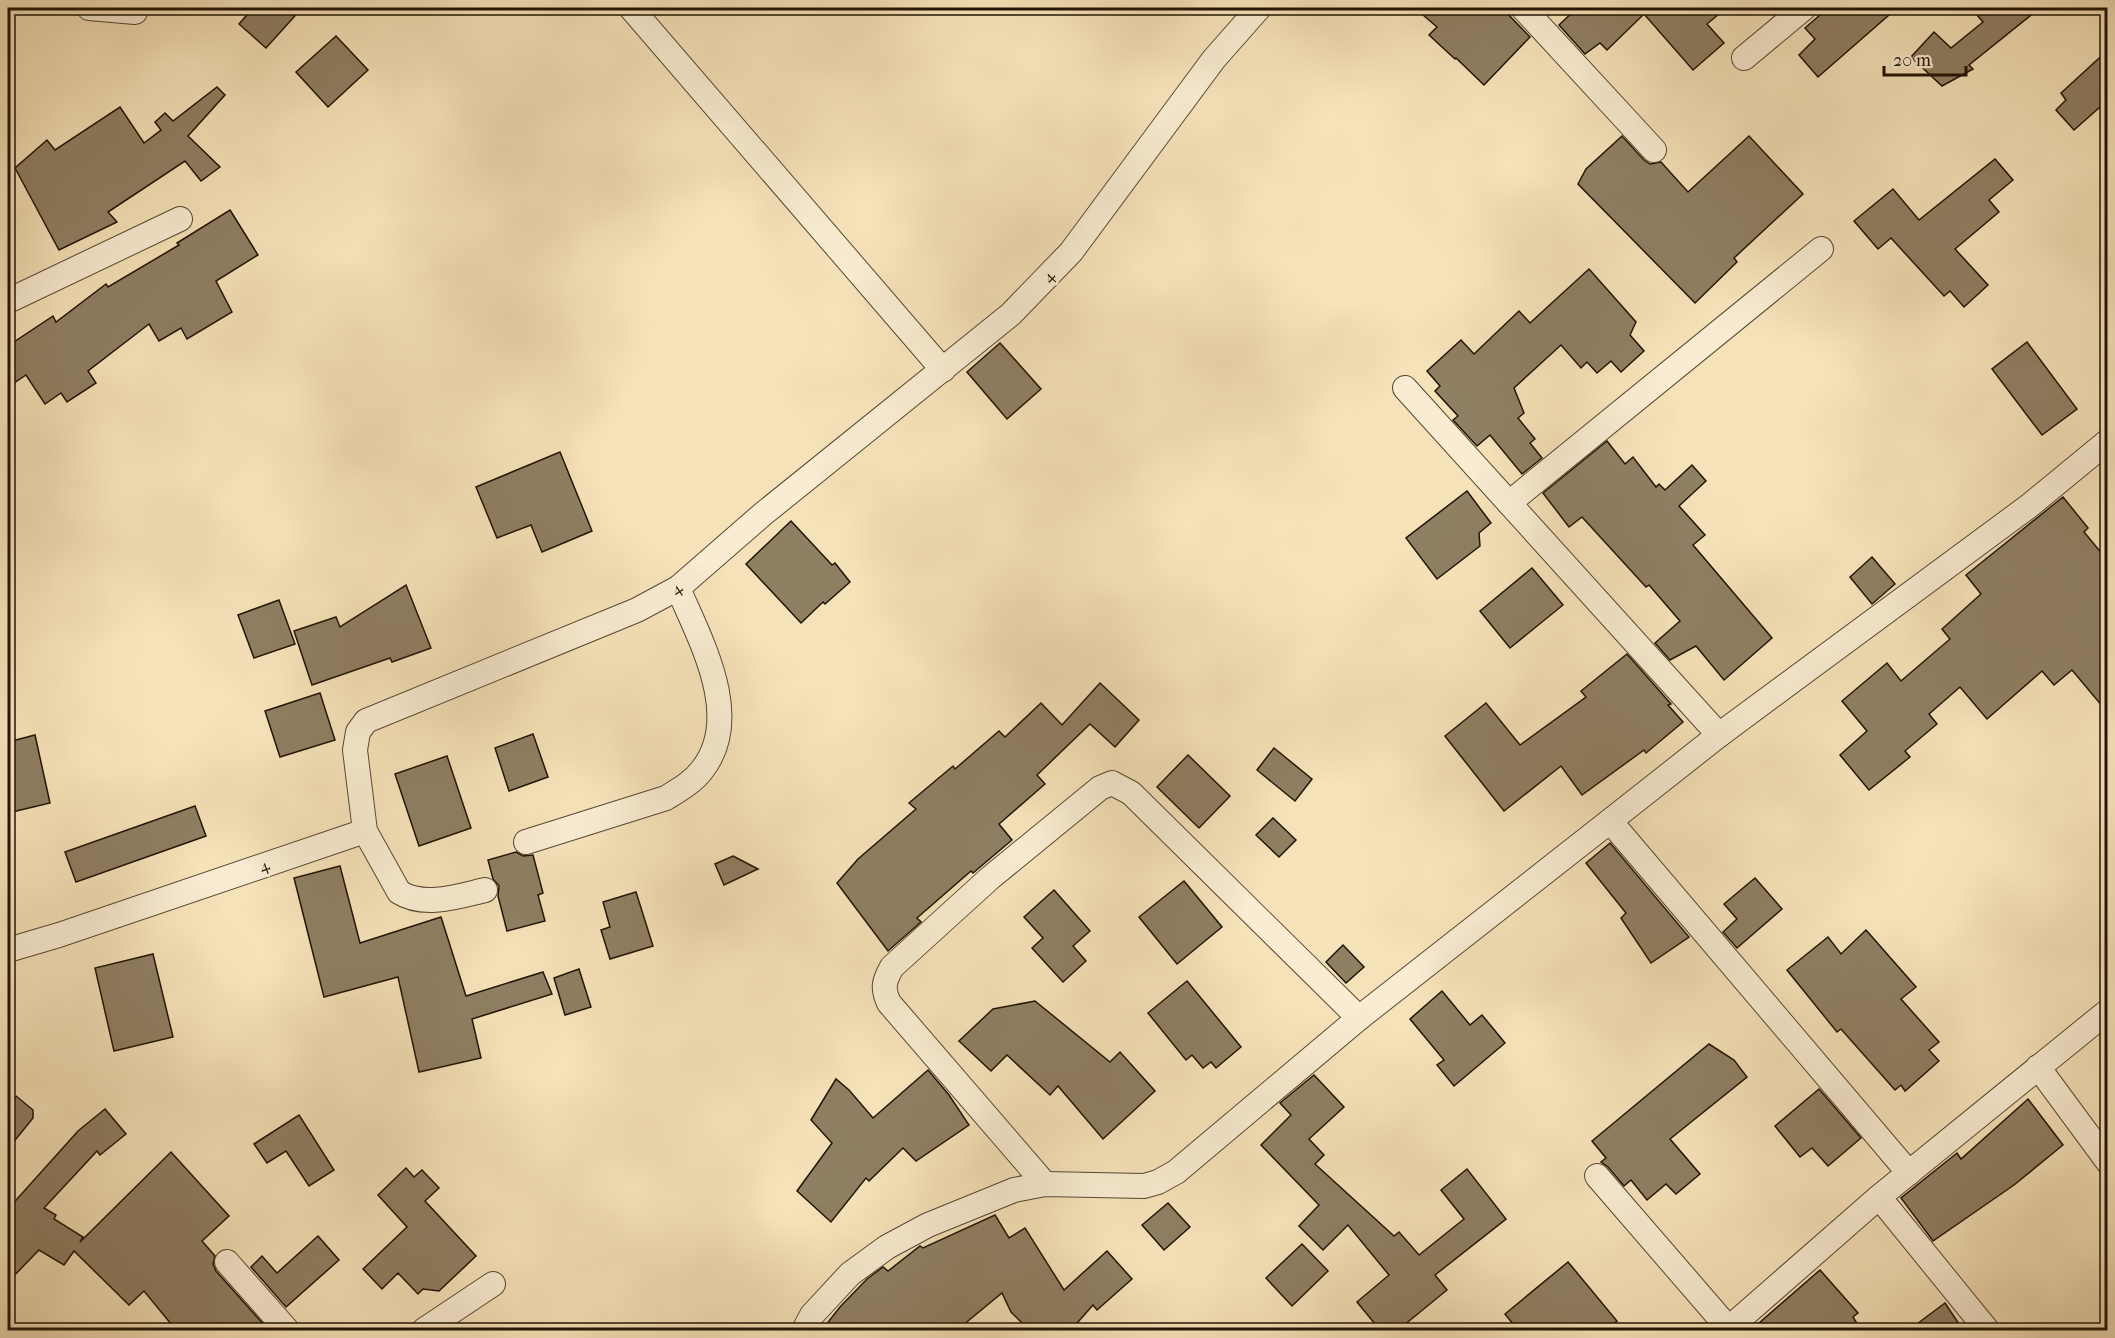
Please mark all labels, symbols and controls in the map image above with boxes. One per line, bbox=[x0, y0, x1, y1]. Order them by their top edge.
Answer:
scale bar bbox=[1884, 39, 1966, 77]
text: 20 m bbox=[1893, 50, 1931, 71]
street label: 4 bbox=[1038, 266, 1059, 286]
street label: 4 bbox=[667, 578, 686, 599]
street label: 4 bbox=[256, 855, 272, 876]

